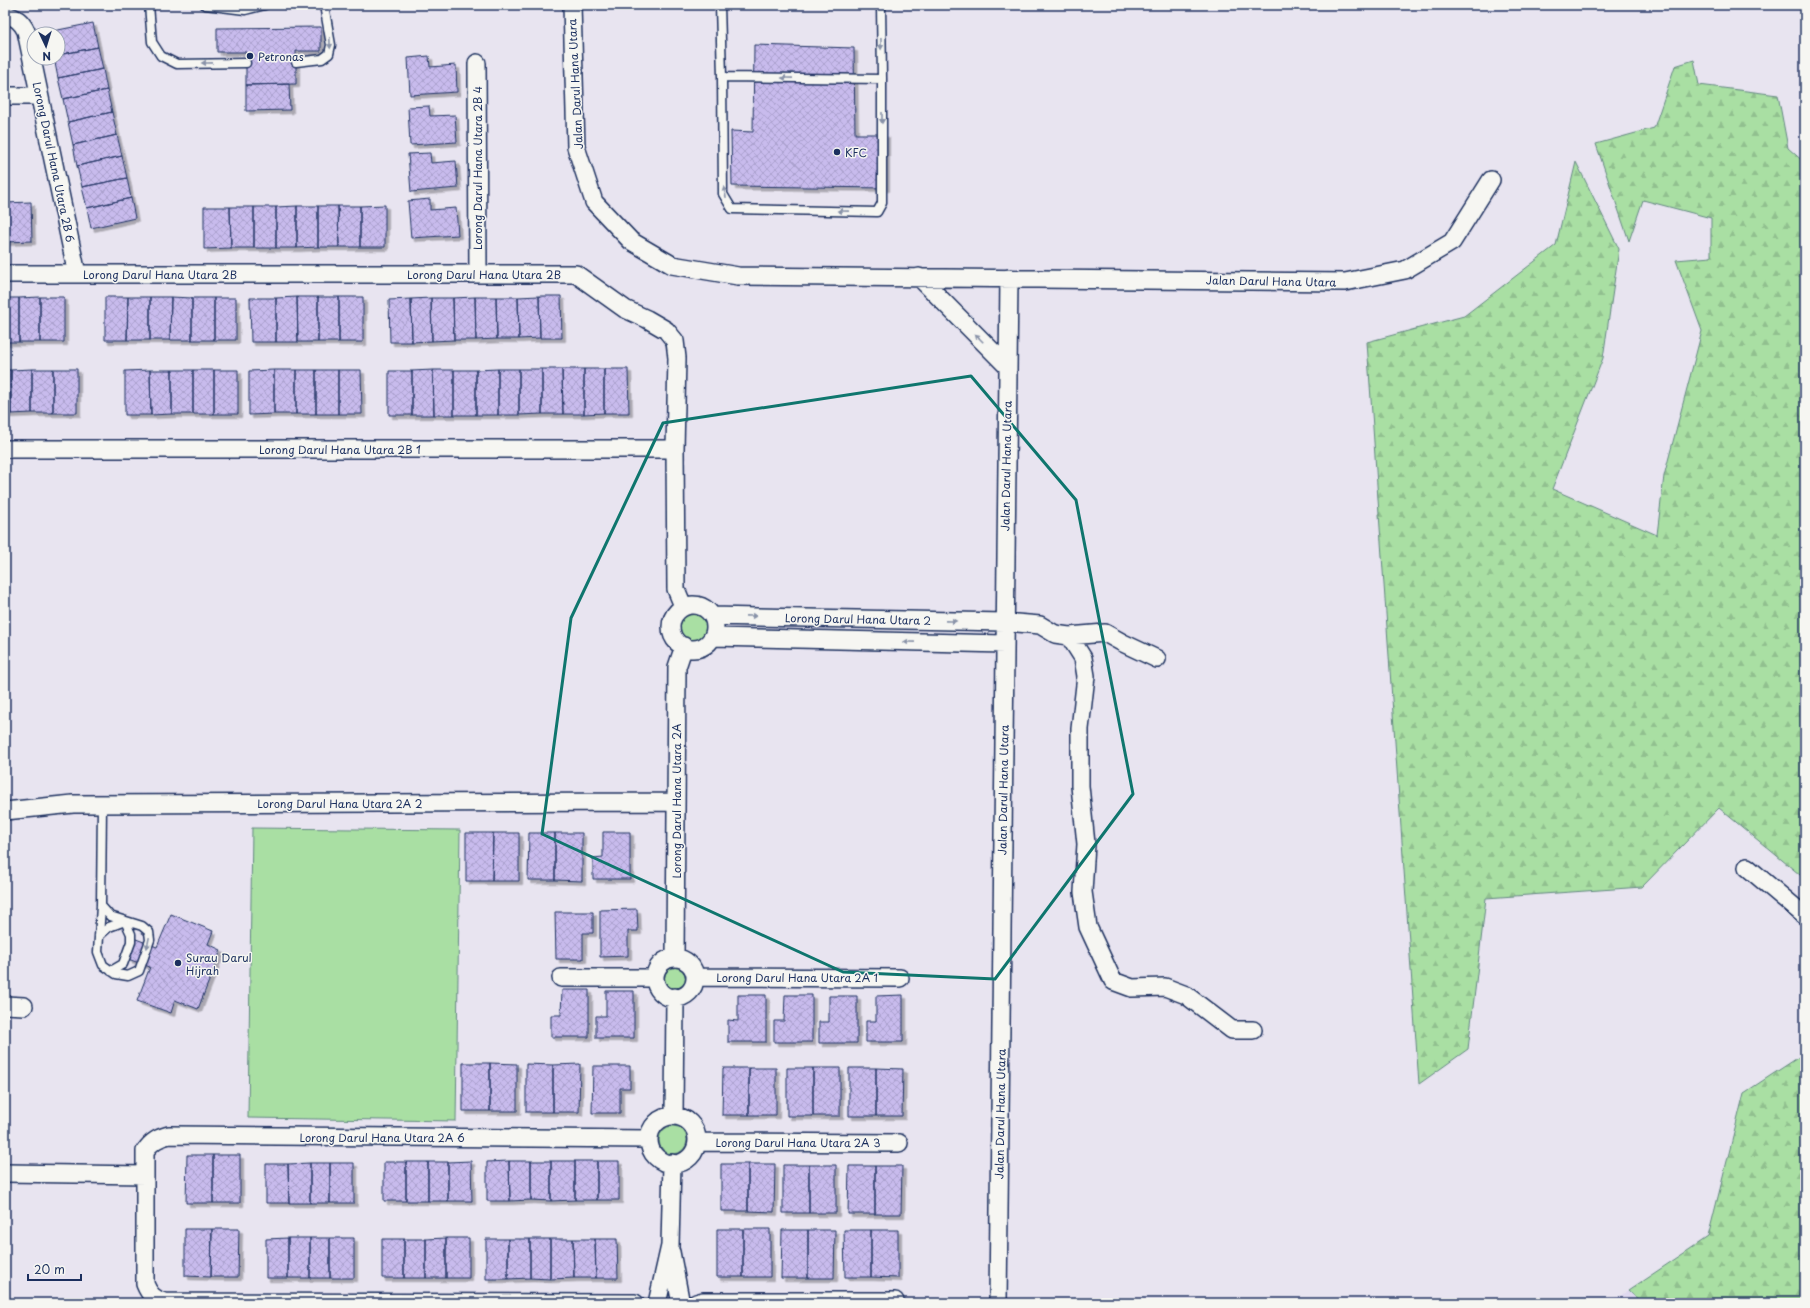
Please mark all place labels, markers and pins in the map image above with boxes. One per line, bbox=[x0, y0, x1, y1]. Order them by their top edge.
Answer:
place label: Petronas bbox=[258, 48, 304, 65]
marker: Petronas bbox=[245, 51, 255, 61]
place label: KFC bbox=[845, 144, 867, 161]
marker: KFC bbox=[832, 147, 842, 157]
place label: Surau Darul Hijrah bbox=[186, 949, 252, 979]
marker: Surau Darul Hijrah bbox=[173, 958, 183, 968]

